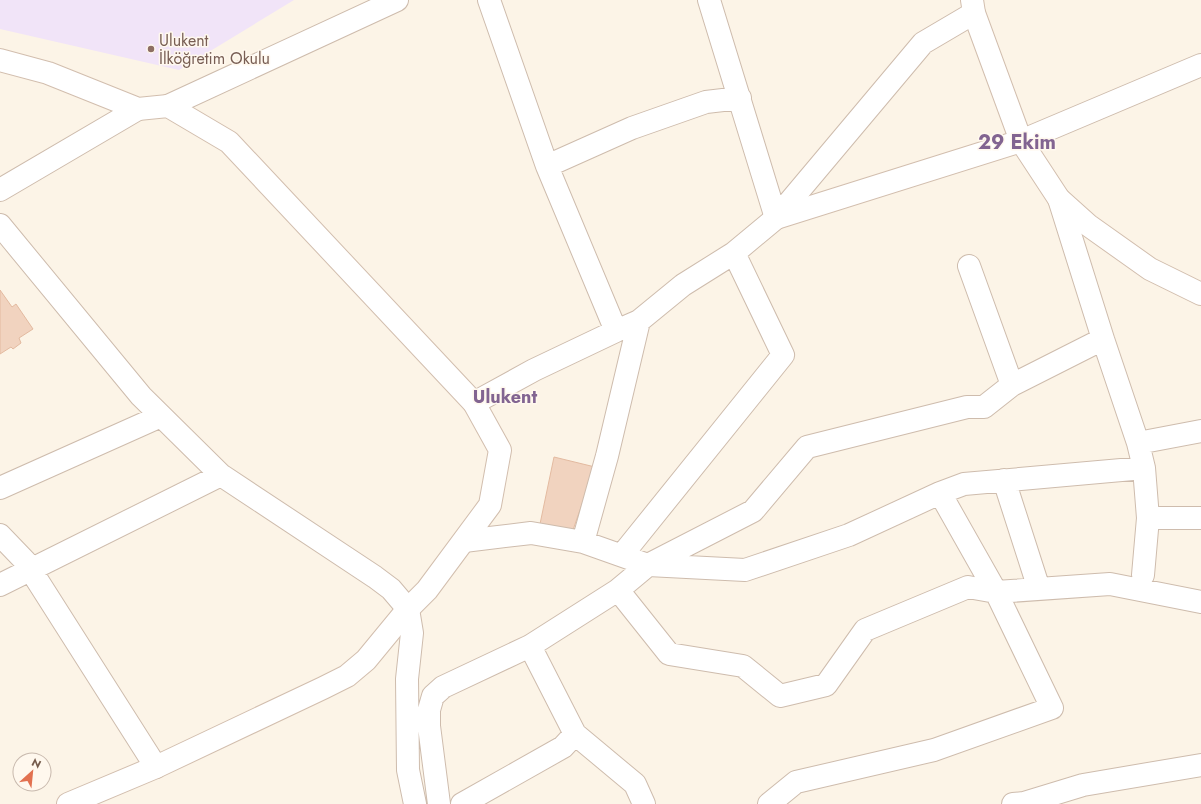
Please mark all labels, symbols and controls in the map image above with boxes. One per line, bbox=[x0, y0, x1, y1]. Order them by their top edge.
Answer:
place label: Ulukent İlköğretim Okulu bbox=[159, 29, 270, 70]
marker: Ulukent İlköğretim Okulu bbox=[146, 44, 156, 54]
district label: 29 Ekim bbox=[978, 128, 1056, 157]
district label: Ulukent bbox=[473, 384, 537, 410]
north arrow bbox=[12, 752, 52, 792]
text: N bbox=[29, 754, 44, 772]

